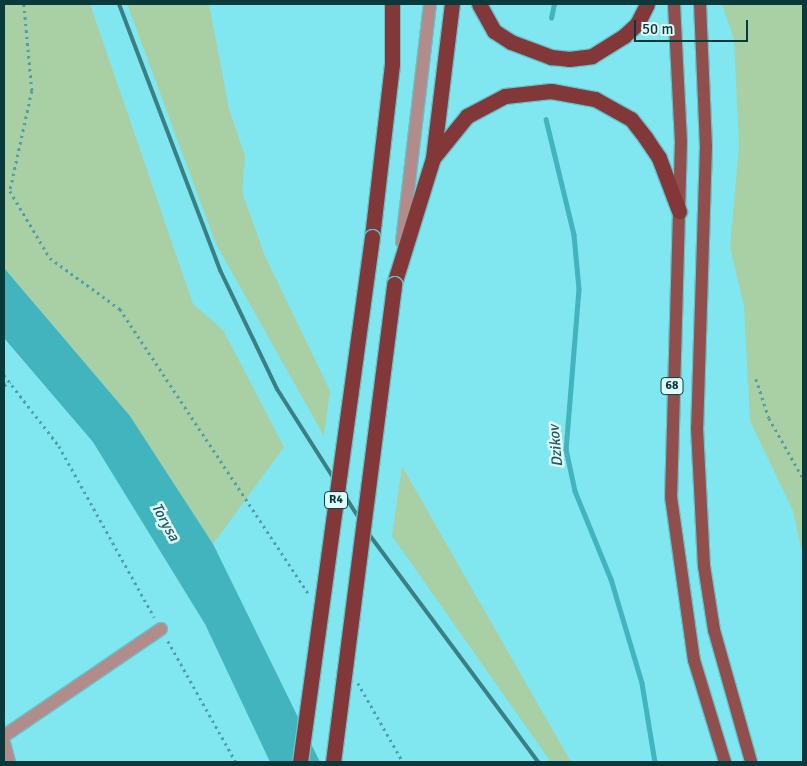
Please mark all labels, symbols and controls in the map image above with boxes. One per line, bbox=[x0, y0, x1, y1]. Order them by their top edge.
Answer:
scale bar bbox=[637, 10, 751, 42]
text: 50 m bbox=[642, 20, 673, 38]
road number: 68 bbox=[660, 376, 684, 396]
water label: Dzikov bbox=[545, 424, 567, 468]
road number: R4 bbox=[324, 490, 348, 510]
water label: Torysa bbox=[147, 500, 183, 544]

